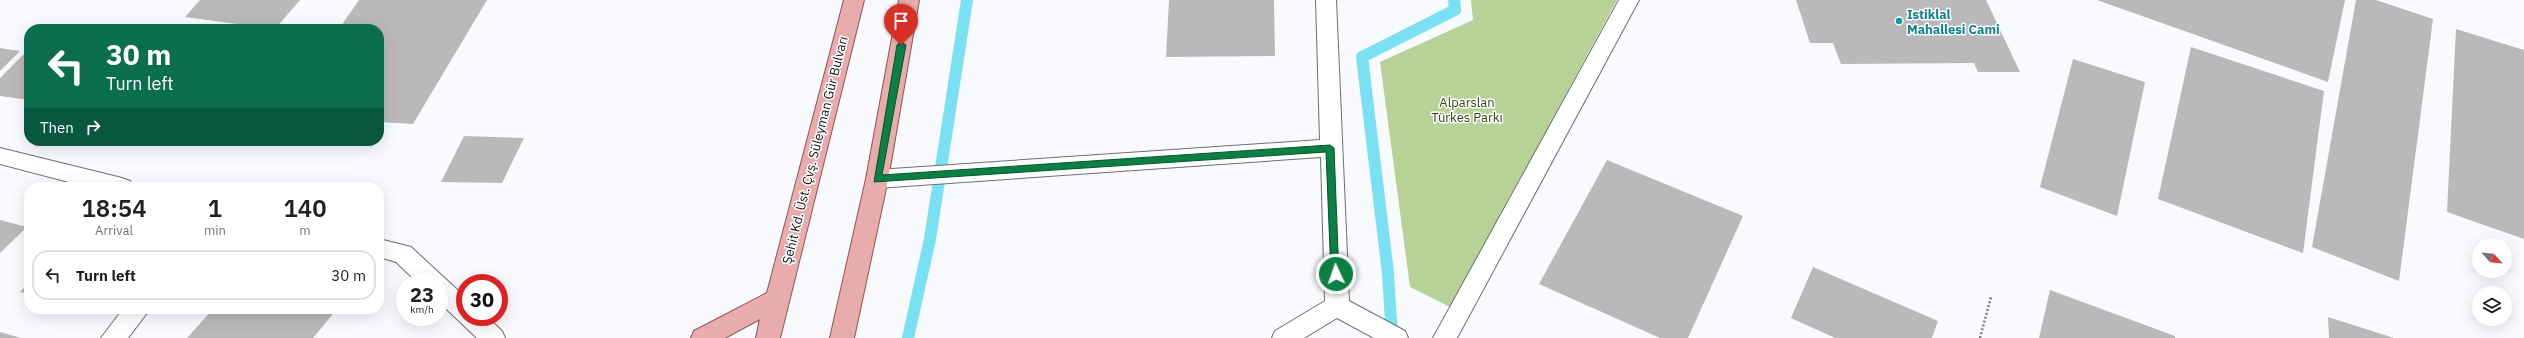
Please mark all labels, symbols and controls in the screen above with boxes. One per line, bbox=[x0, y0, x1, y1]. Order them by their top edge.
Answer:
pin bbox=[884, 4, 918, 45]
place label: Istiklal Mahallesi Cami bbox=[1907, 6, 2000, 38]
icon: arrive bbox=[890, 10, 912, 32]
marker: Istiklal Mahallesi Cami bbox=[1894, 16, 1904, 26]
street label: Şehit Kd. Üst. Çvş. Süleyman Gür Bulvarı bbox=[778, 34, 852, 266]
text: 30 m bbox=[106, 36, 171, 73]
icon: left bbox=[40, 40, 92, 92]
text: Turn left bbox=[106, 72, 174, 95]
park label: Alparslan Türkes Parkı bbox=[1431, 94, 1503, 126]
icon: right bbox=[82, 116, 104, 138]
text: Then bbox=[40, 118, 74, 137]
text: 18:54 bbox=[81, 192, 147, 224]
text: 1 bbox=[208, 192, 222, 224]
text: 140 bbox=[283, 192, 327, 224]
text: Arrival bbox=[95, 222, 133, 239]
text: min bbox=[204, 222, 226, 239]
text: m bbox=[299, 222, 311, 239]
north arrow bbox=[2472, 238, 2512, 278]
map controls bbox=[2472, 238, 2512, 326]
position arrow bbox=[1315, 253, 1357, 295]
icon: left bbox=[42, 264, 64, 286]
text: Turn left bbox=[76, 266, 136, 285]
text: 30 m bbox=[331, 266, 366, 285]
speed limit sign: 30 bbox=[456, 274, 508, 326]
text: 23 bbox=[410, 281, 434, 308]
button: layers bbox=[2472, 286, 2512, 326]
text: km/h bbox=[410, 303, 434, 316]

